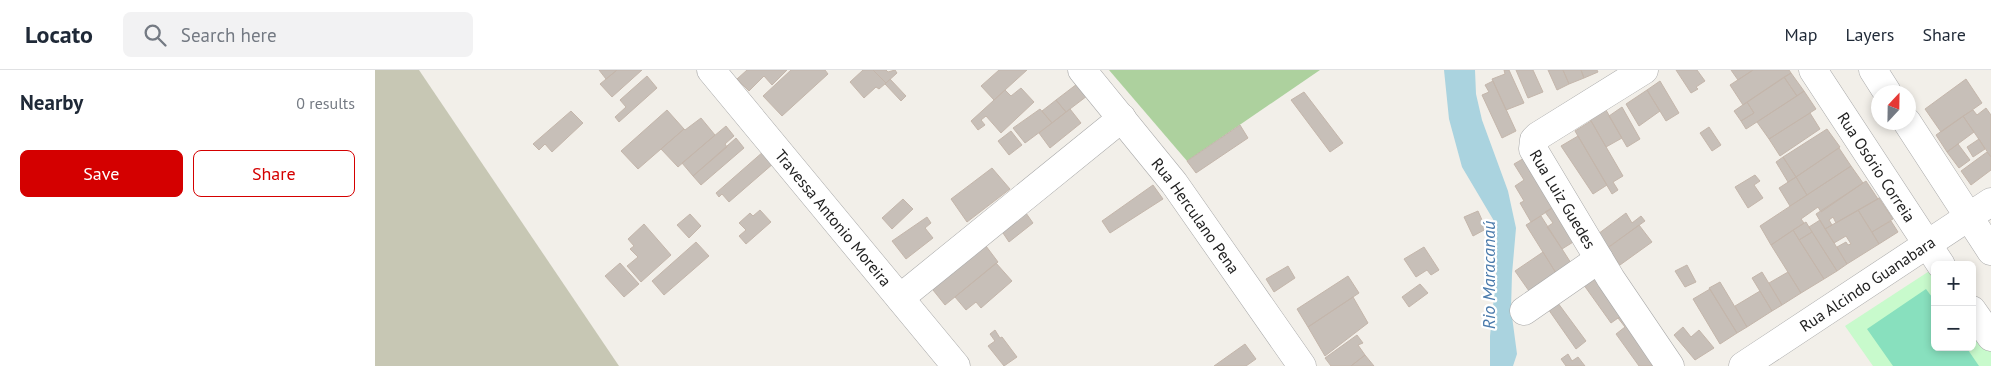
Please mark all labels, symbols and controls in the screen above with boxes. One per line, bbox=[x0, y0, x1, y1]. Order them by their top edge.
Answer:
search box bbox=[123, 12, 473, 57]
text: Locato bbox=[25, 19, 93, 50]
icon: search bbox=[141, 21, 169, 49]
text: Search here bbox=[181, 23, 277, 47]
text: Map bbox=[1785, 23, 1817, 46]
text: Layers bbox=[1845, 23, 1894, 46]
text: Share bbox=[1922, 23, 1966, 46]
north arrow bbox=[1871, 85, 1916, 130]
text: Nearby bbox=[20, 89, 83, 116]
text: 0 results bbox=[296, 93, 355, 113]
street label: Rua Osório Correia bbox=[1833, 108, 1920, 226]
street label: Travessa Antonio Moreira bbox=[771, 145, 896, 290]
street label: Rua Luiz Guedes bbox=[1526, 146, 1601, 253]
button: Save bbox=[20, 150, 183, 197]
button: Share bbox=[193, 150, 355, 197]
street label: Rua Herculano Pena bbox=[1148, 154, 1244, 277]
water label: Rio Maracanaú bbox=[1477, 221, 1500, 329]
street label: Rua Alcindo Guanabara bbox=[1796, 232, 1939, 336]
map controls bbox=[1931, 261, 1976, 351]
button: + bbox=[1931, 261, 1976, 306]
button: − bbox=[1931, 306, 1976, 351]

